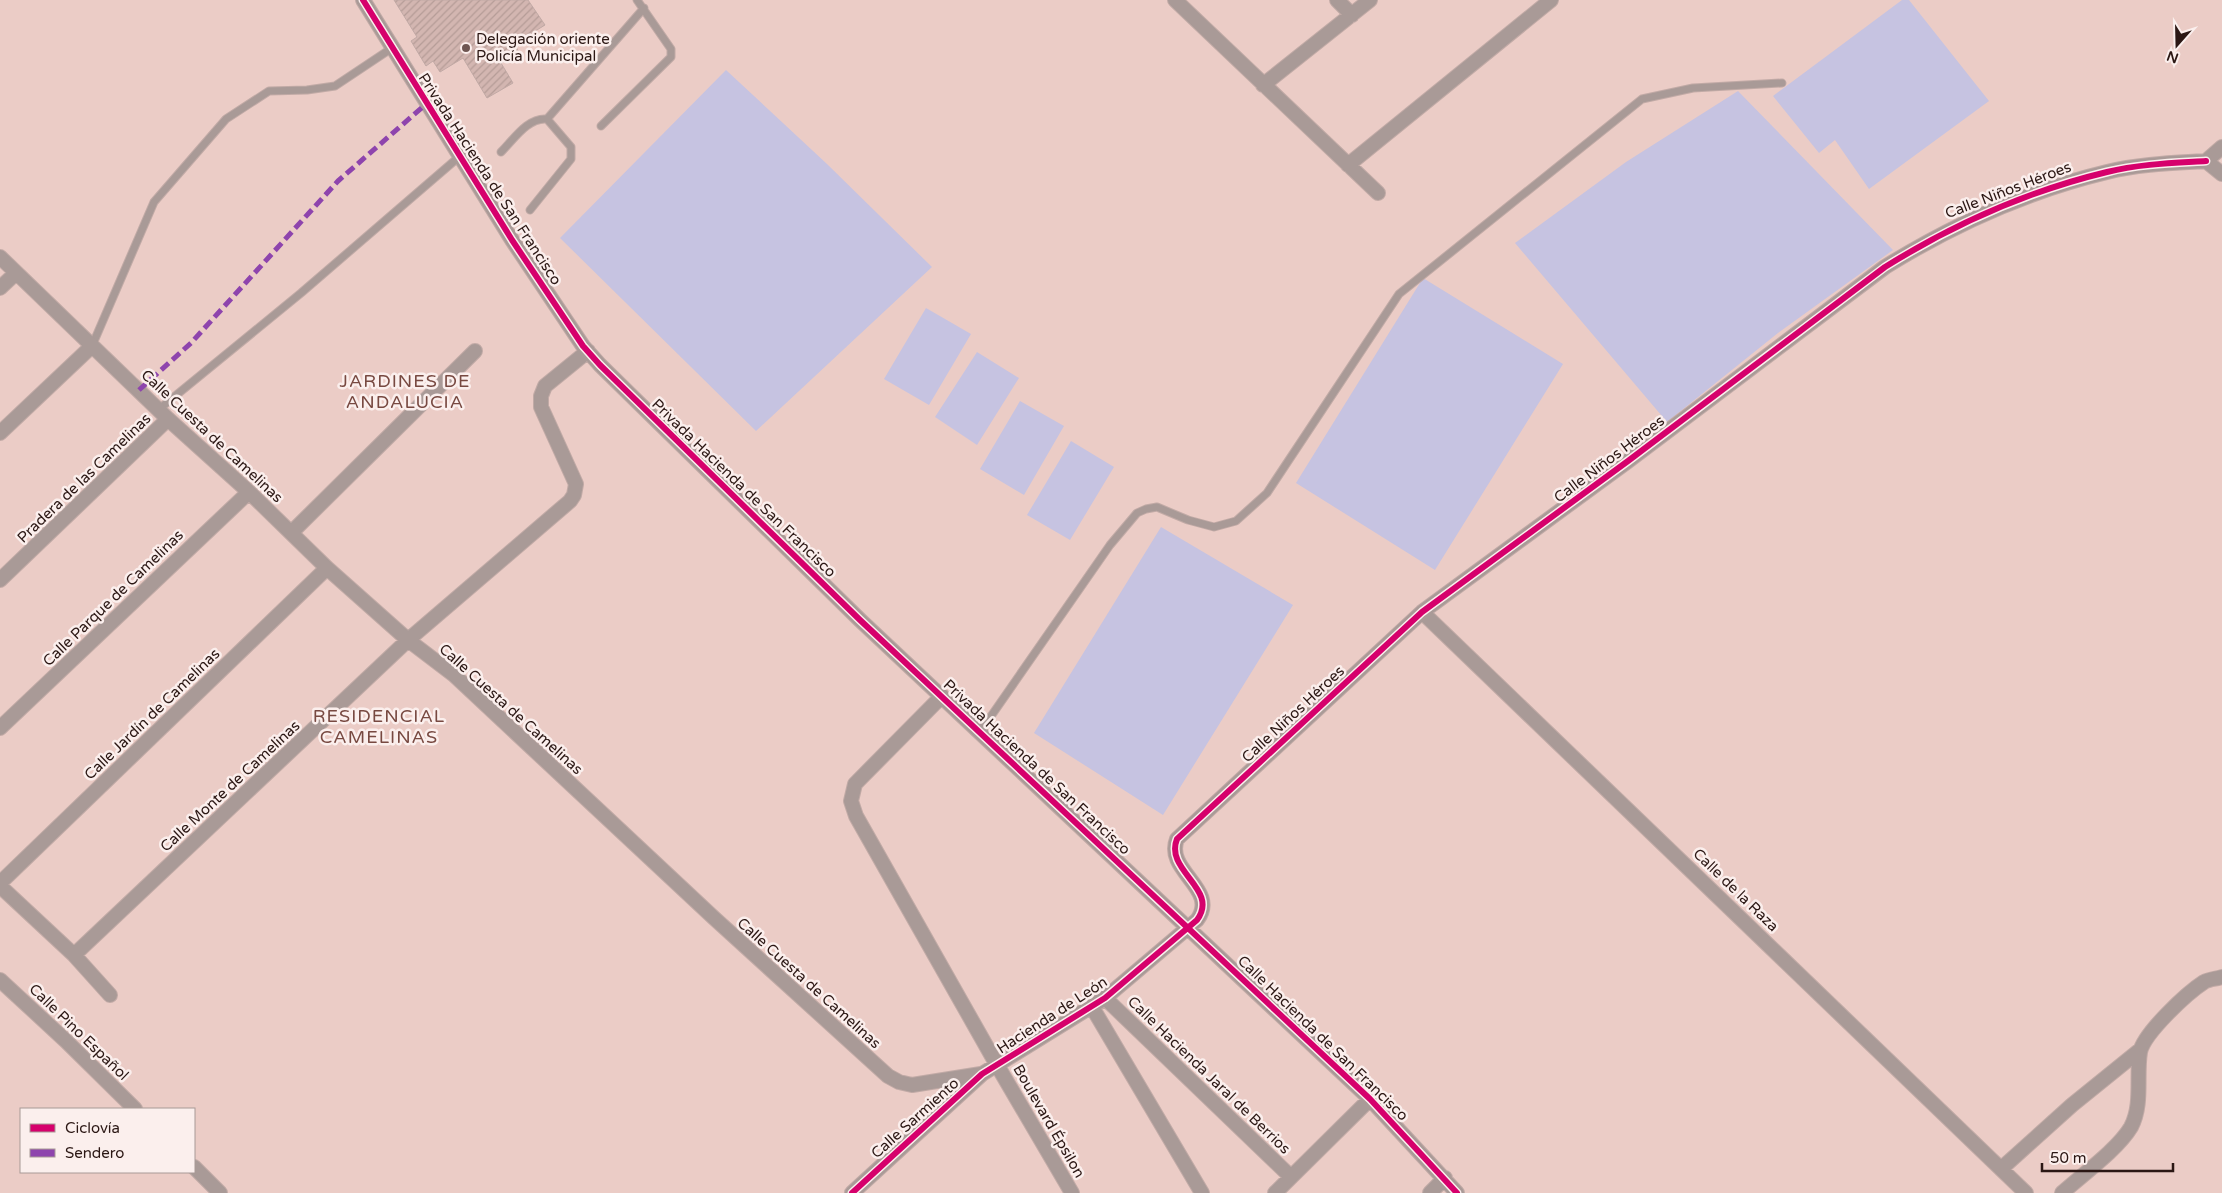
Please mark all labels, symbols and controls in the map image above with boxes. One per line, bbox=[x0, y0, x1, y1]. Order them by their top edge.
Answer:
north arrow bbox=[2152, 20, 2202, 70]
place label: Delegación oriente Policía Municipal bbox=[476, 30, 610, 65]
marker: Delegación oriente Policía Municipal bbox=[460, 42, 472, 54]
text: N bbox=[2165, 47, 2181, 67]
street label: Privada Hacienda de San Francisco bbox=[415, 70, 565, 288]
street label: Calle Niños Héroes bbox=[1942, 158, 2074, 222]
street label: Calle Cuesta de Camelinas bbox=[137, 366, 287, 506]
district label: JARDINES DE ANDALUCIA bbox=[340, 370, 471, 413]
street label: Privada Hacienda de San Francisco bbox=[648, 395, 840, 581]
street label: Pradera de las Camelinas bbox=[13, 409, 155, 547]
street label: Calle Niños Héroes bbox=[1550, 412, 1668, 506]
street label: Calle Parque de Camelinas bbox=[39, 526, 187, 670]
street label: Calle Cuesta de Camelinas bbox=[435, 640, 587, 778]
street label: Calle Jardín de Camelinas bbox=[81, 645, 223, 783]
street label: Calle Niños Héroes bbox=[1238, 662, 1348, 766]
street label: Privada Hacienda de San Francisco bbox=[940, 676, 1134, 858]
district label: RESIDENCIAL CAMELINAS bbox=[313, 705, 445, 748]
street label: Calle Monte de Camelinas bbox=[156, 717, 304, 855]
street label: Calle de la Raza bbox=[1690, 845, 1782, 935]
street label: Calle Cuesta de Camelinas bbox=[733, 914, 885, 1052]
street label: Calle Hacienda de San Francisco bbox=[1234, 952, 1412, 1124]
street label: Hacienda de León bbox=[993, 973, 1111, 1057]
street label: Calle Pino Español bbox=[26, 980, 132, 1084]
street label: Calle Hacienda Jaral de Berrios bbox=[1124, 992, 1294, 1158]
street label: Boulevard Épsilon bbox=[1009, 1061, 1089, 1181]
street label: Calle Sarmiento bbox=[867, 1074, 963, 1162]
legend bbox=[20, 1108, 195, 1173]
text: Ciclovía bbox=[65, 1119, 120, 1137]
scale bar bbox=[2042, 1140, 2173, 1172]
text: Sendero bbox=[65, 1144, 124, 1162]
text: 50 m bbox=[2050, 1149, 2087, 1167]

